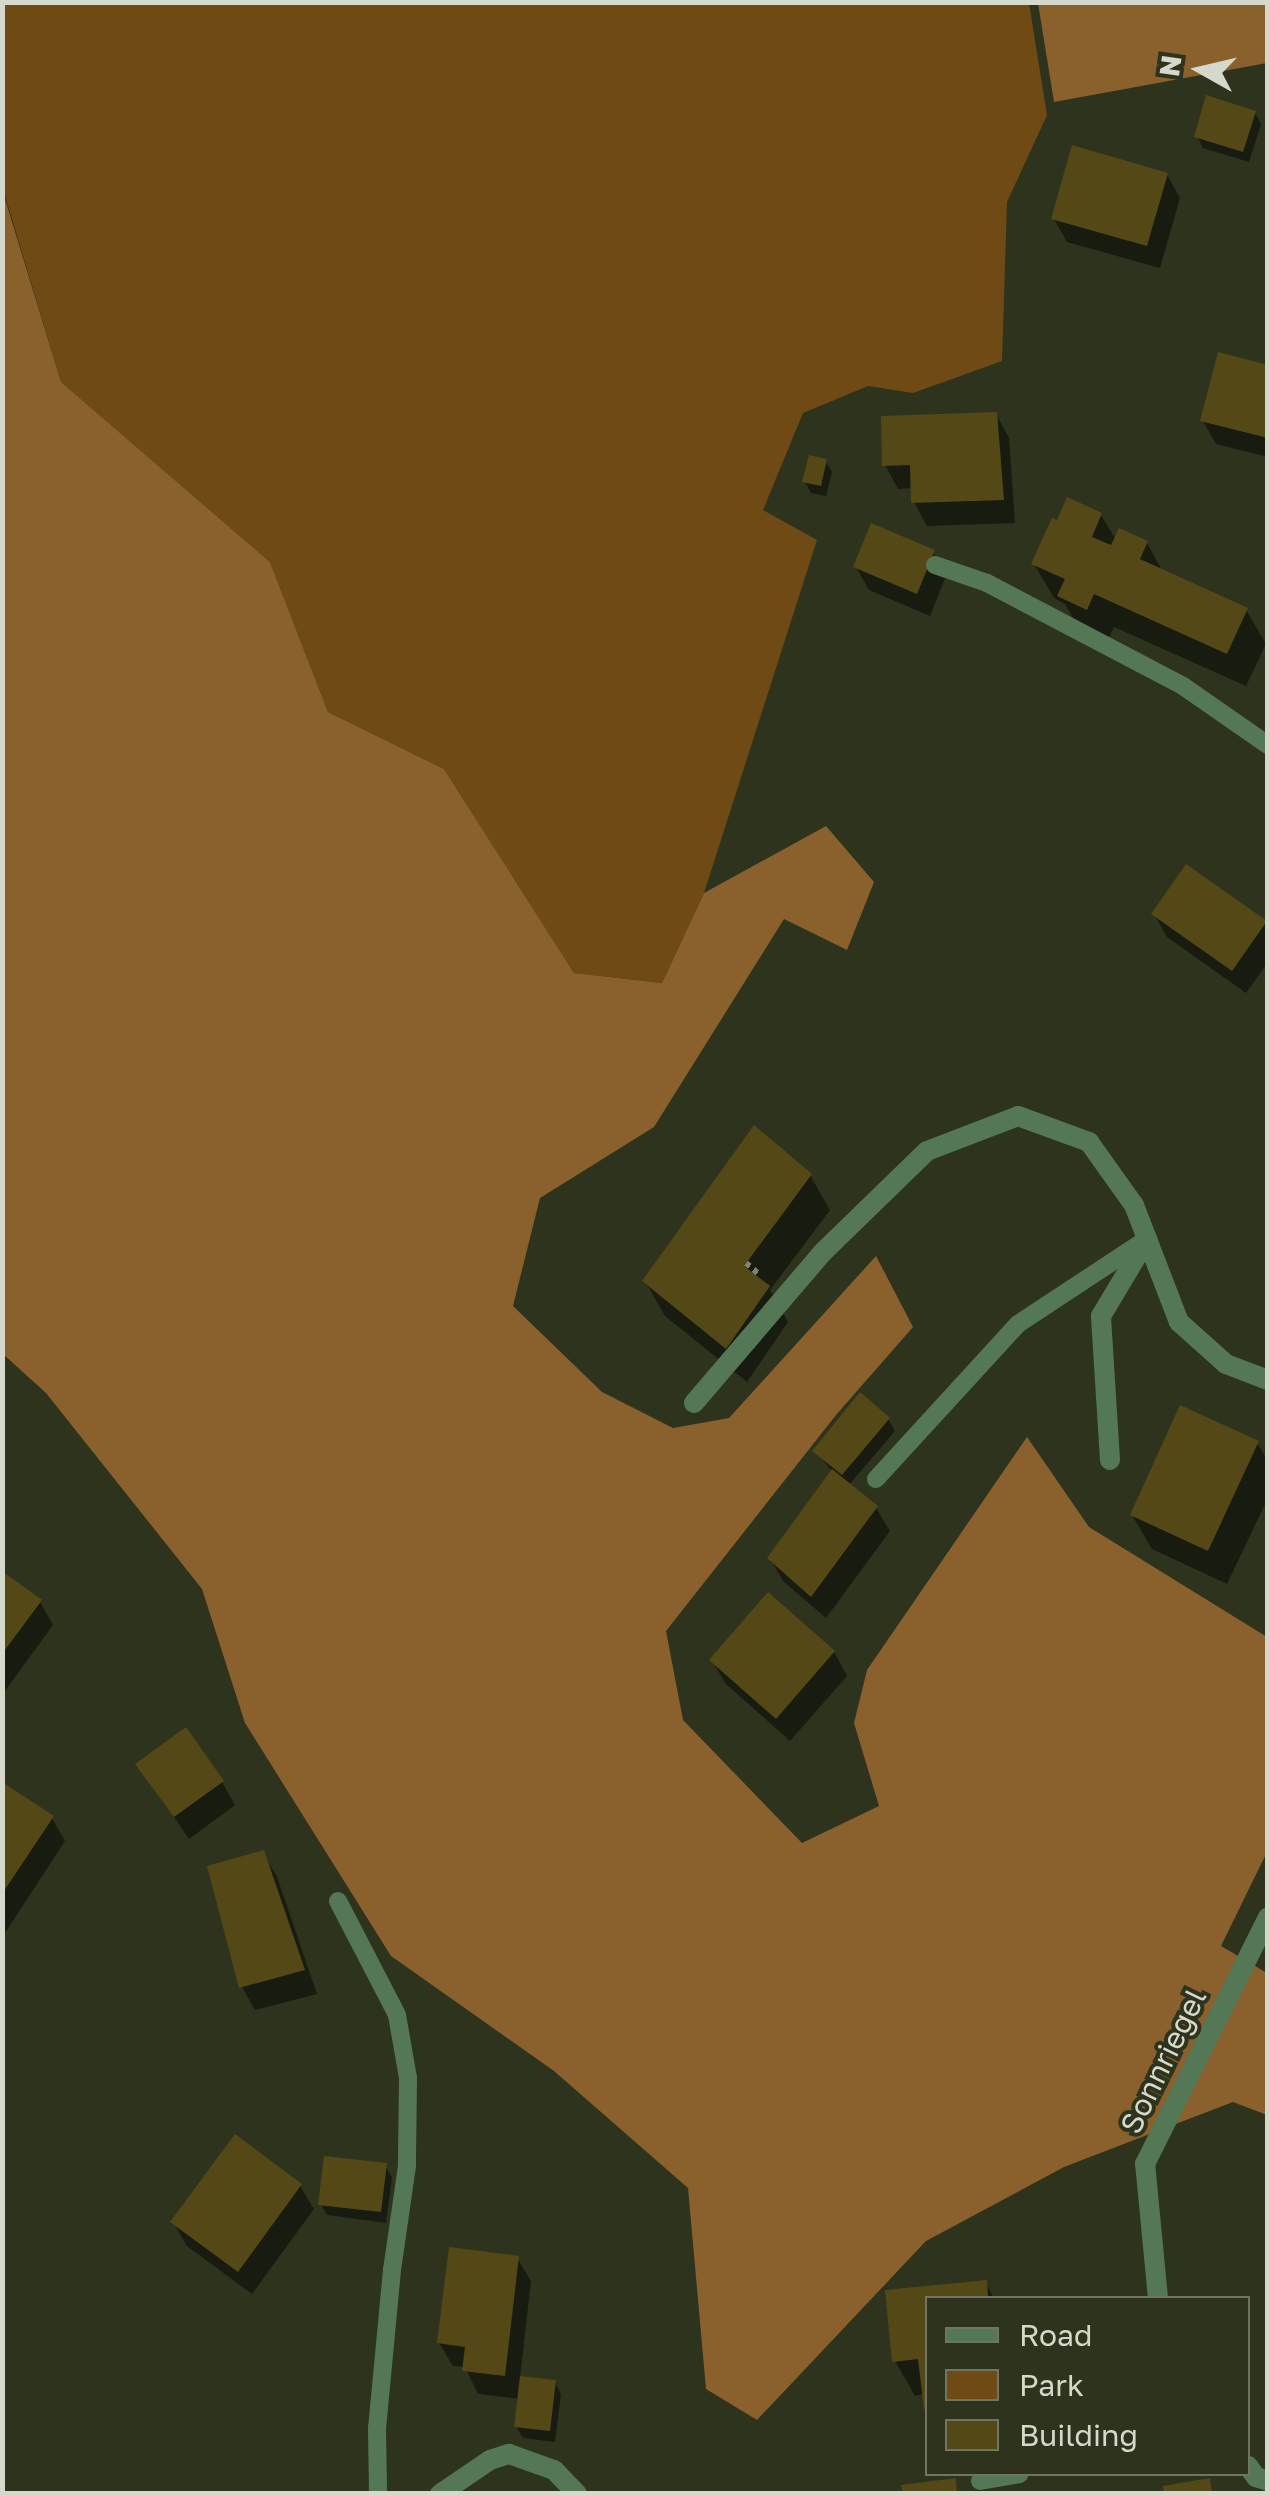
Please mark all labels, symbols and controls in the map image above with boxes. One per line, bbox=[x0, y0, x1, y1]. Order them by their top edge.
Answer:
north arrow bbox=[1150, 20, 1250, 120]
text: N bbox=[1152, 53, 1188, 79]
street label: Sonnriegel bbox=[1112, 1983, 1214, 2139]
legend bbox=[925, 2296, 1250, 2476]
text: Road bbox=[1019, 2317, 1093, 2353]
text: Park bbox=[1019, 2367, 1084, 2403]
text: Building bbox=[1019, 2417, 1138, 2453]

